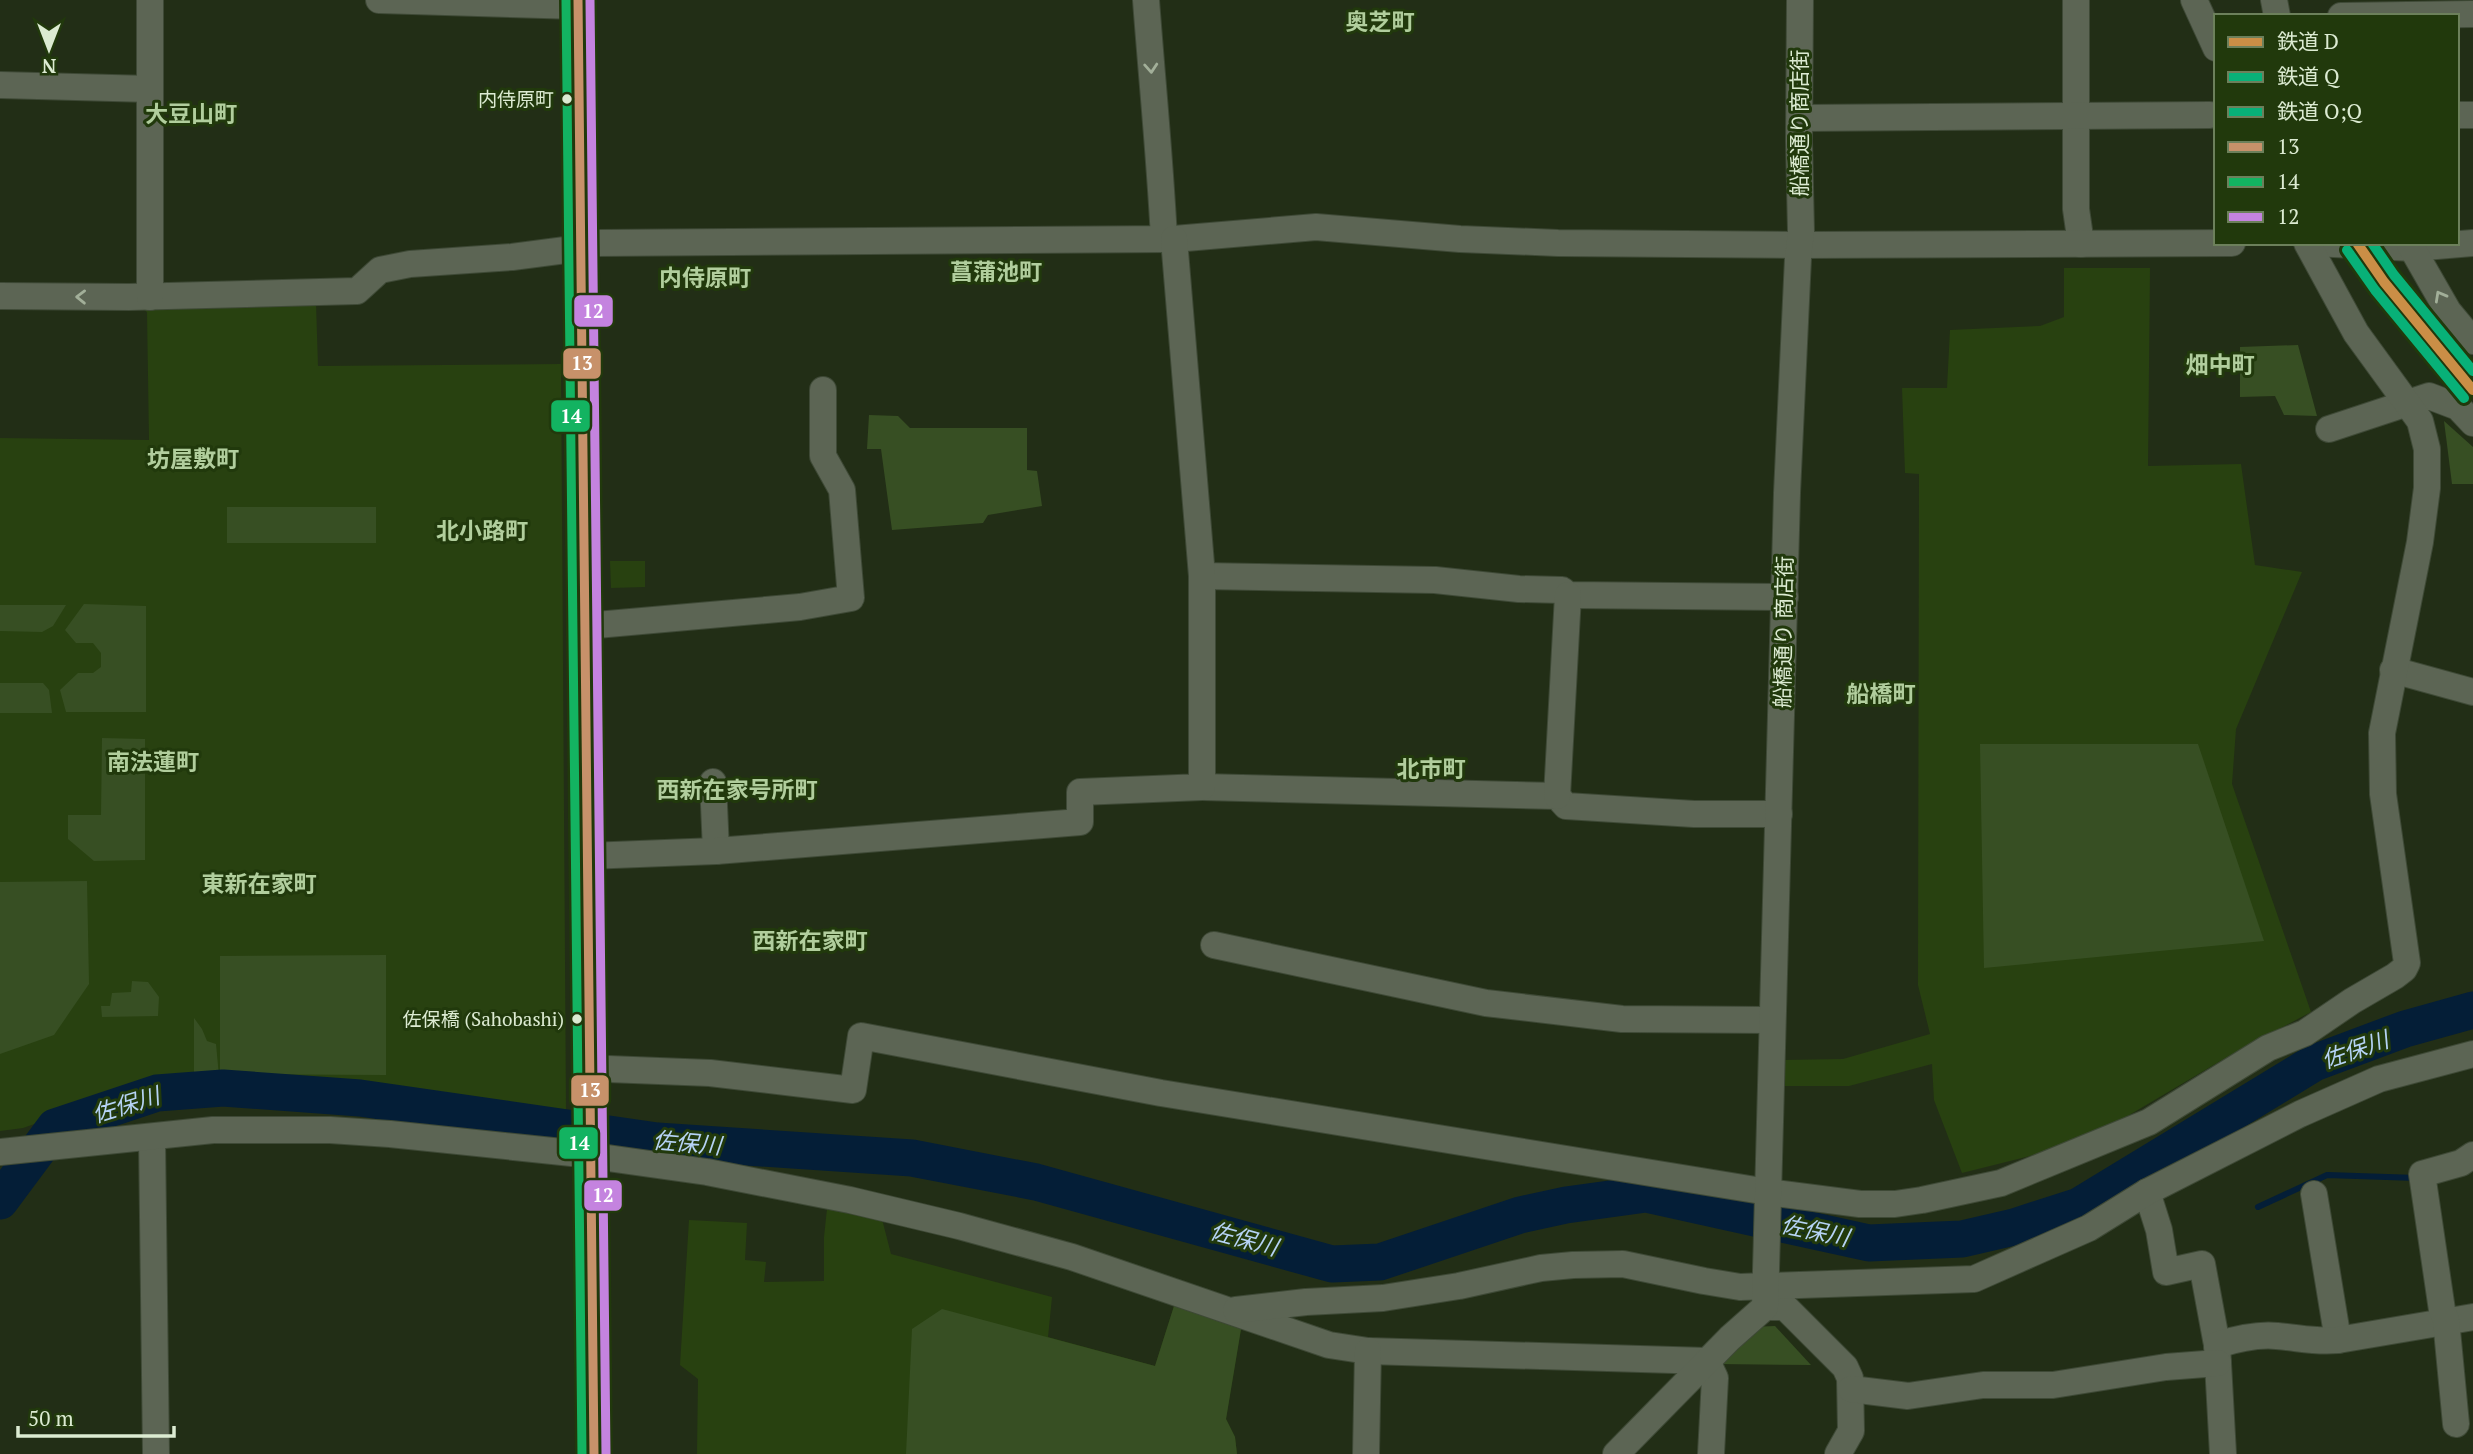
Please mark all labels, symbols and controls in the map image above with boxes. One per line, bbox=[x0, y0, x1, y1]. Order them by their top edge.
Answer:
district label: 奥芝町 bbox=[1346, 6, 1415, 37]
north arrow bbox=[14, 14, 84, 84]
legend bbox=[2214, 14, 2459, 245]
text: 鉄道 D bbox=[2277, 27, 2339, 55]
street label: 船橋通り商店街 bbox=[1785, 50, 1813, 197]
text: N bbox=[41, 54, 56, 79]
text: 鉄道 Q bbox=[2277, 62, 2340, 90]
one-way arrow bbox=[1143, 63, 1158, 74]
place label: 内侍原町 bbox=[478, 86, 554, 111]
marker: 内侍原町 bbox=[560, 92, 574, 106]
text: 鉄道 O;Q bbox=[2277, 97, 2363, 125]
district label: 大豆山町 bbox=[145, 98, 237, 129]
text: 13 bbox=[2277, 132, 2299, 160]
text: 14 bbox=[2277, 167, 2300, 195]
text: 12 bbox=[2277, 202, 2299, 230]
district label: 菖蒲池町 bbox=[950, 256, 1042, 287]
district label: 内侍原町 bbox=[659, 262, 751, 293]
one-way arrow bbox=[76, 289, 86, 305]
one-way arrow bbox=[2435, 291, 2449, 303]
line badge: 12 bbox=[573, 294, 614, 328]
text: 12 bbox=[582, 298, 604, 323]
line badge: 13 bbox=[562, 347, 602, 380]
district label: 畑中町 bbox=[2186, 349, 2255, 380]
text: 13 bbox=[571, 350, 593, 375]
line badge: 14 bbox=[550, 399, 591, 433]
text: 14 bbox=[560, 403, 582, 428]
district label: 坊屋敷町 bbox=[147, 443, 239, 474]
district label: 北小路町 bbox=[436, 515, 528, 546]
street label: 船橋通り 商店街 bbox=[1768, 556, 1798, 708]
district label: 船橋町 bbox=[1847, 678, 1916, 709]
district label: 南法蓮町 bbox=[107, 746, 199, 777]
district label: 北市町 bbox=[1397, 753, 1466, 784]
district label: 西新在家号所町 bbox=[657, 774, 818, 805]
district label: 東新在家町 bbox=[202, 868, 317, 899]
district label: 西新在家町 bbox=[753, 925, 868, 956]
place label: 佐保橋 (Sahobashi) bbox=[403, 1006, 564, 1031]
marker: 佐保橋 (Sahobashi) bbox=[570, 1012, 584, 1026]
water label: 佐保川 bbox=[2317, 1023, 2395, 1075]
line badge: 13 bbox=[570, 1074, 610, 1107]
text: 13 bbox=[579, 1077, 601, 1102]
water label: 佐保川 bbox=[88, 1079, 166, 1129]
water label: 佐保川 bbox=[651, 1124, 726, 1161]
line badge: 14 bbox=[558, 1126, 599, 1160]
text: 14 bbox=[568, 1130, 590, 1155]
line badge: 12 bbox=[583, 1179, 623, 1212]
text: 12 bbox=[592, 1182, 614, 1207]
water label: 佐保川 bbox=[1778, 1208, 1855, 1253]
water label: 佐保川 bbox=[1207, 1215, 1284, 1263]
scale bar bbox=[18, 1394, 173, 1438]
text: 50 m bbox=[28, 1404, 74, 1432]

